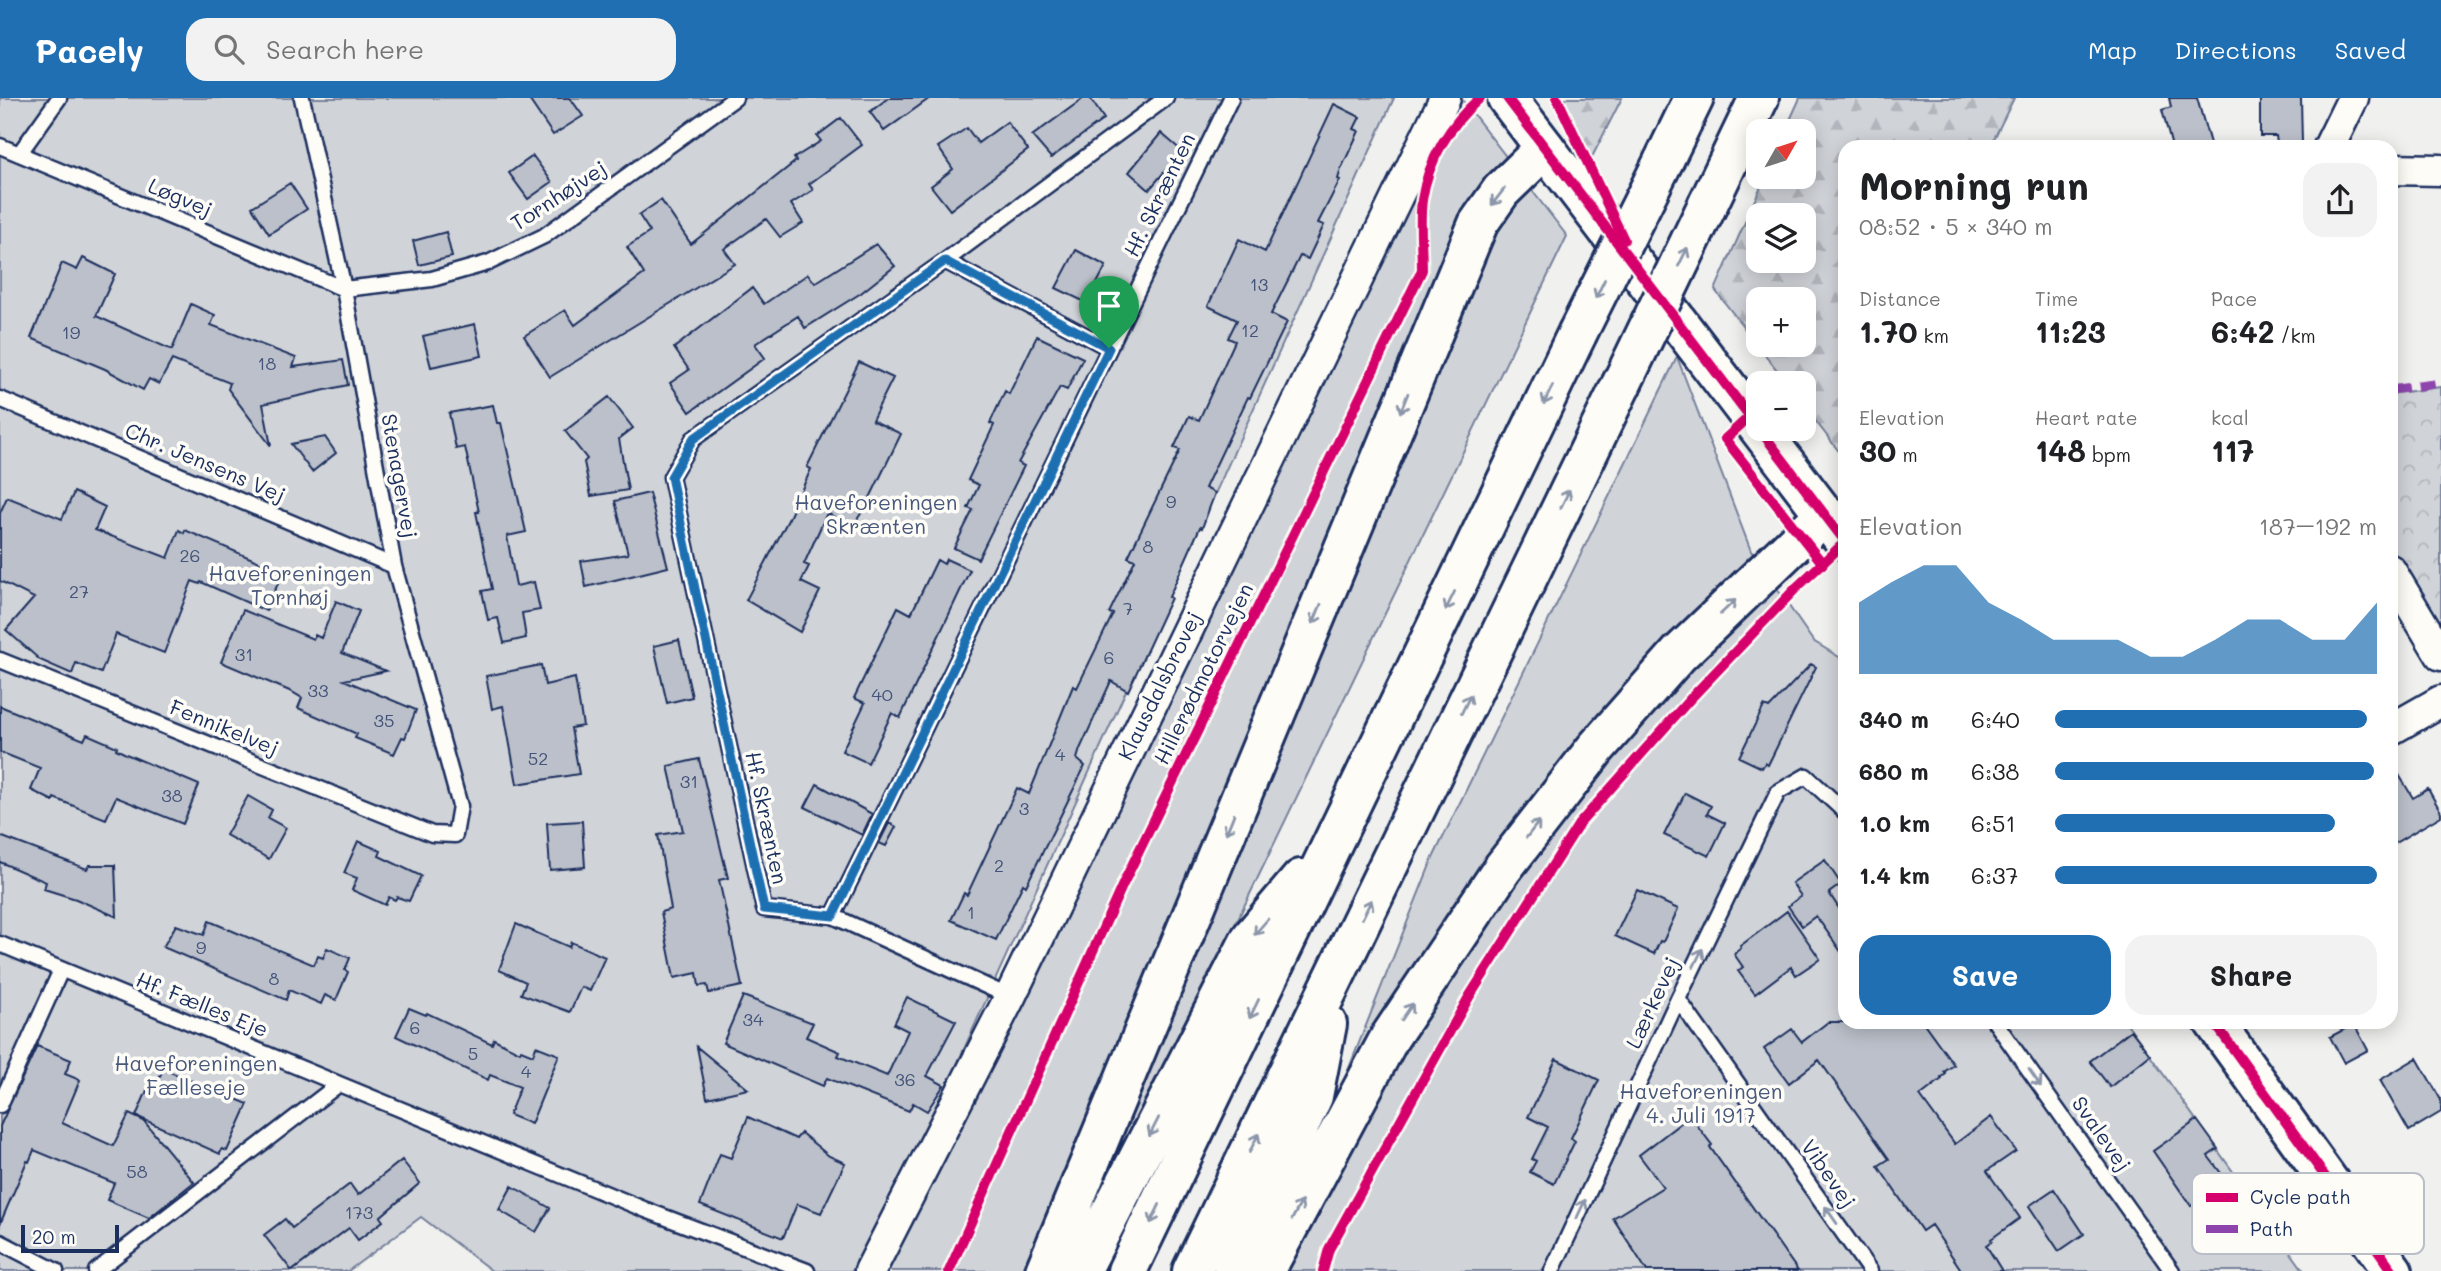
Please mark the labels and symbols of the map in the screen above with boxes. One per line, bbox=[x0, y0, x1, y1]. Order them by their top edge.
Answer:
north arrow bbox=[1746, 119, 1816, 189]
street label: Hf. Skrænten bbox=[1117, 128, 1200, 261]
street label: Tornhøjvej bbox=[505, 154, 611, 236]
street label: Løgvej bbox=[144, 171, 217, 222]
one-way arrow bbox=[1490, 187, 1505, 206]
one-way arrow bbox=[1676, 247, 1690, 268]
house number: 13 bbox=[1250, 272, 1268, 296]
pin bbox=[1079, 276, 1139, 348]
one-way arrow bbox=[1592, 278, 1606, 299]
house number: 12 bbox=[1241, 318, 1259, 342]
house number: 19 bbox=[62, 320, 81, 344]
house number: 18 bbox=[258, 351, 277, 375]
one-way arrow bbox=[1541, 384, 1554, 406]
one-way arrow bbox=[1396, 392, 1409, 414]
street label: Stenagervej bbox=[376, 412, 425, 540]
street label: Chr. Jensens Vej bbox=[121, 416, 290, 508]
park label: Haveforeningen Skrænten bbox=[795, 488, 957, 539]
house number: 9 bbox=[1166, 489, 1177, 513]
one-way arrow bbox=[1559, 489, 1573, 510]
house number: 8 bbox=[1143, 534, 1154, 558]
house number: 26 bbox=[180, 543, 200, 567]
park label: Haveforeningen Tornhøj bbox=[209, 559, 371, 610]
street label: Hillerødmotorvejen bbox=[1147, 578, 1258, 769]
house number: 27 bbox=[69, 579, 89, 603]
one-way arrow bbox=[1443, 590, 1456, 611]
house number: 7 bbox=[1123, 596, 1133, 620]
one-way arrow bbox=[1719, 598, 1736, 615]
one-way arrow bbox=[1310, 602, 1323, 624]
street label: Klausdalsbrovej bbox=[1111, 607, 1206, 764]
house number: 31 bbox=[235, 642, 253, 666]
house number: 6 bbox=[1104, 645, 1114, 669]
house number: 33 bbox=[307, 678, 329, 702]
house number: 40 bbox=[871, 682, 893, 706]
street label: Fennikelvej bbox=[166, 693, 283, 761]
one-way arrow bbox=[1460, 694, 1474, 715]
house number: 35 bbox=[373, 708, 395, 732]
house number: 4 bbox=[1055, 742, 1066, 766]
house number: 52 bbox=[528, 746, 548, 770]
street label: Hf. Skrænten bbox=[740, 749, 795, 886]
house number: 31 bbox=[680, 769, 698, 793]
house number: 38 bbox=[161, 783, 183, 807]
house number: 3 bbox=[1019, 796, 1029, 820]
one-way arrow bbox=[1223, 812, 1236, 834]
one-way arrow bbox=[1525, 820, 1540, 838]
house number: 2 bbox=[994, 853, 1004, 877]
one-way arrow bbox=[1361, 899, 1374, 920]
house number: 1 bbox=[967, 900, 975, 924]
one-way arrow bbox=[1253, 917, 1269, 935]
house number: 9 bbox=[196, 935, 207, 959]
one-way arrow bbox=[1691, 948, 1705, 969]
street label: Lærkevej bbox=[1619, 952, 1685, 1052]
street label: Hf. Fælles Eje bbox=[133, 965, 273, 1042]
house number: 8 bbox=[269, 966, 280, 990]
one-way arrow bbox=[1246, 998, 1260, 1019]
one-way arrow bbox=[1400, 1002, 1414, 1022]
house number: 34 bbox=[742, 1007, 764, 1031]
house number: 6 bbox=[410, 1015, 420, 1039]
house number: 5 bbox=[468, 1041, 478, 1065]
park label: Haveforeningen Fælleseje bbox=[115, 1049, 277, 1100]
house number: 4 bbox=[521, 1059, 532, 1083]
house number: 36 bbox=[894, 1067, 916, 1091]
one-way arrow bbox=[2028, 1068, 2042, 1087]
park label: Haveforeningen 4. Juli 1917 bbox=[1620, 1077, 1782, 1128]
street label: Svalevej bbox=[2067, 1090, 2138, 1176]
one-way arrow bbox=[1147, 1116, 1161, 1137]
one-way arrow bbox=[1247, 1133, 1261, 1154]
street label: Vibevej bbox=[1796, 1134, 1863, 1213]
house number: 58 bbox=[126, 1159, 148, 1183]
legend bbox=[2192, 1173, 2424, 1254]
text: Cycle path bbox=[2250, 1184, 2350, 1209]
one-way arrow bbox=[1575, 1199, 1588, 1220]
house number: 173 bbox=[345, 1200, 373, 1224]
one-way arrow bbox=[1290, 1201, 1304, 1221]
one-way arrow bbox=[1147, 1203, 1161, 1224]
one-way arrow bbox=[1824, 1206, 1838, 1225]
text: Path bbox=[2250, 1216, 2293, 1241]
scale bar bbox=[21, 1222, 119, 1254]

